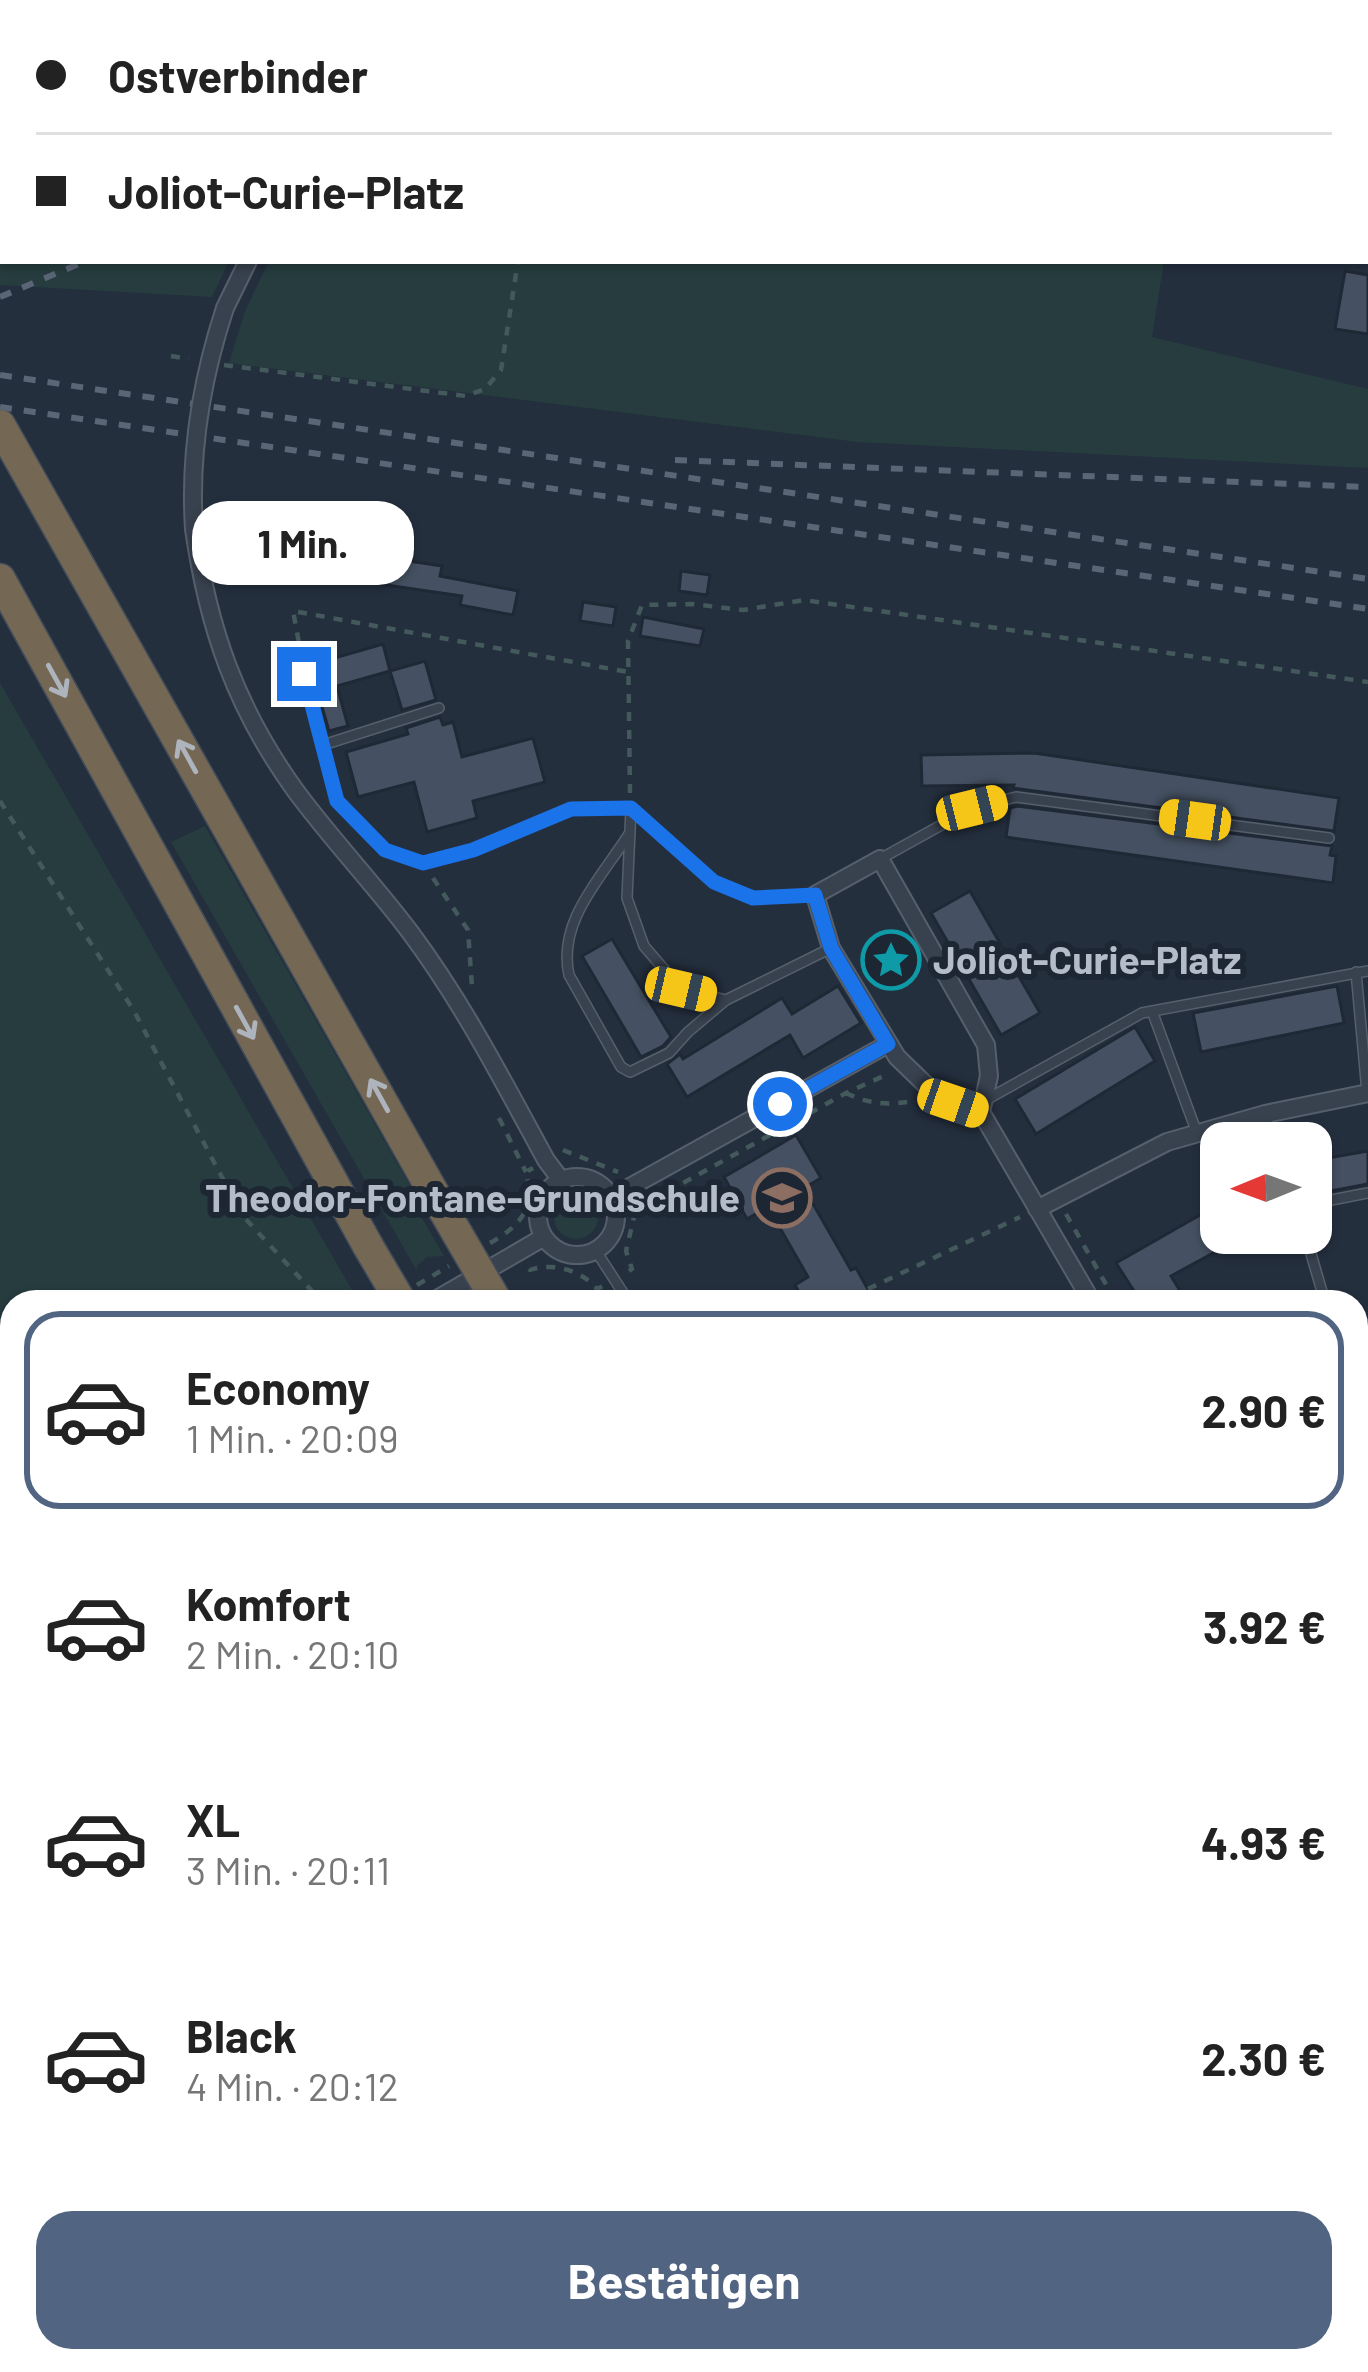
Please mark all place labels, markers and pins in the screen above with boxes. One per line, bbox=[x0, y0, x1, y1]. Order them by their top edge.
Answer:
place icon: Joliot-Curie-Platz bbox=[860, 929, 922, 991]
place label: Joliot-Curie-Platz bbox=[933, 935, 1241, 982]
school or university icon: Theodor-Fontane-Grundschule bbox=[751, 1167, 813, 1229]
place label: Theodor-Fontane-Grundschule bbox=[205, 1173, 740, 1220]

